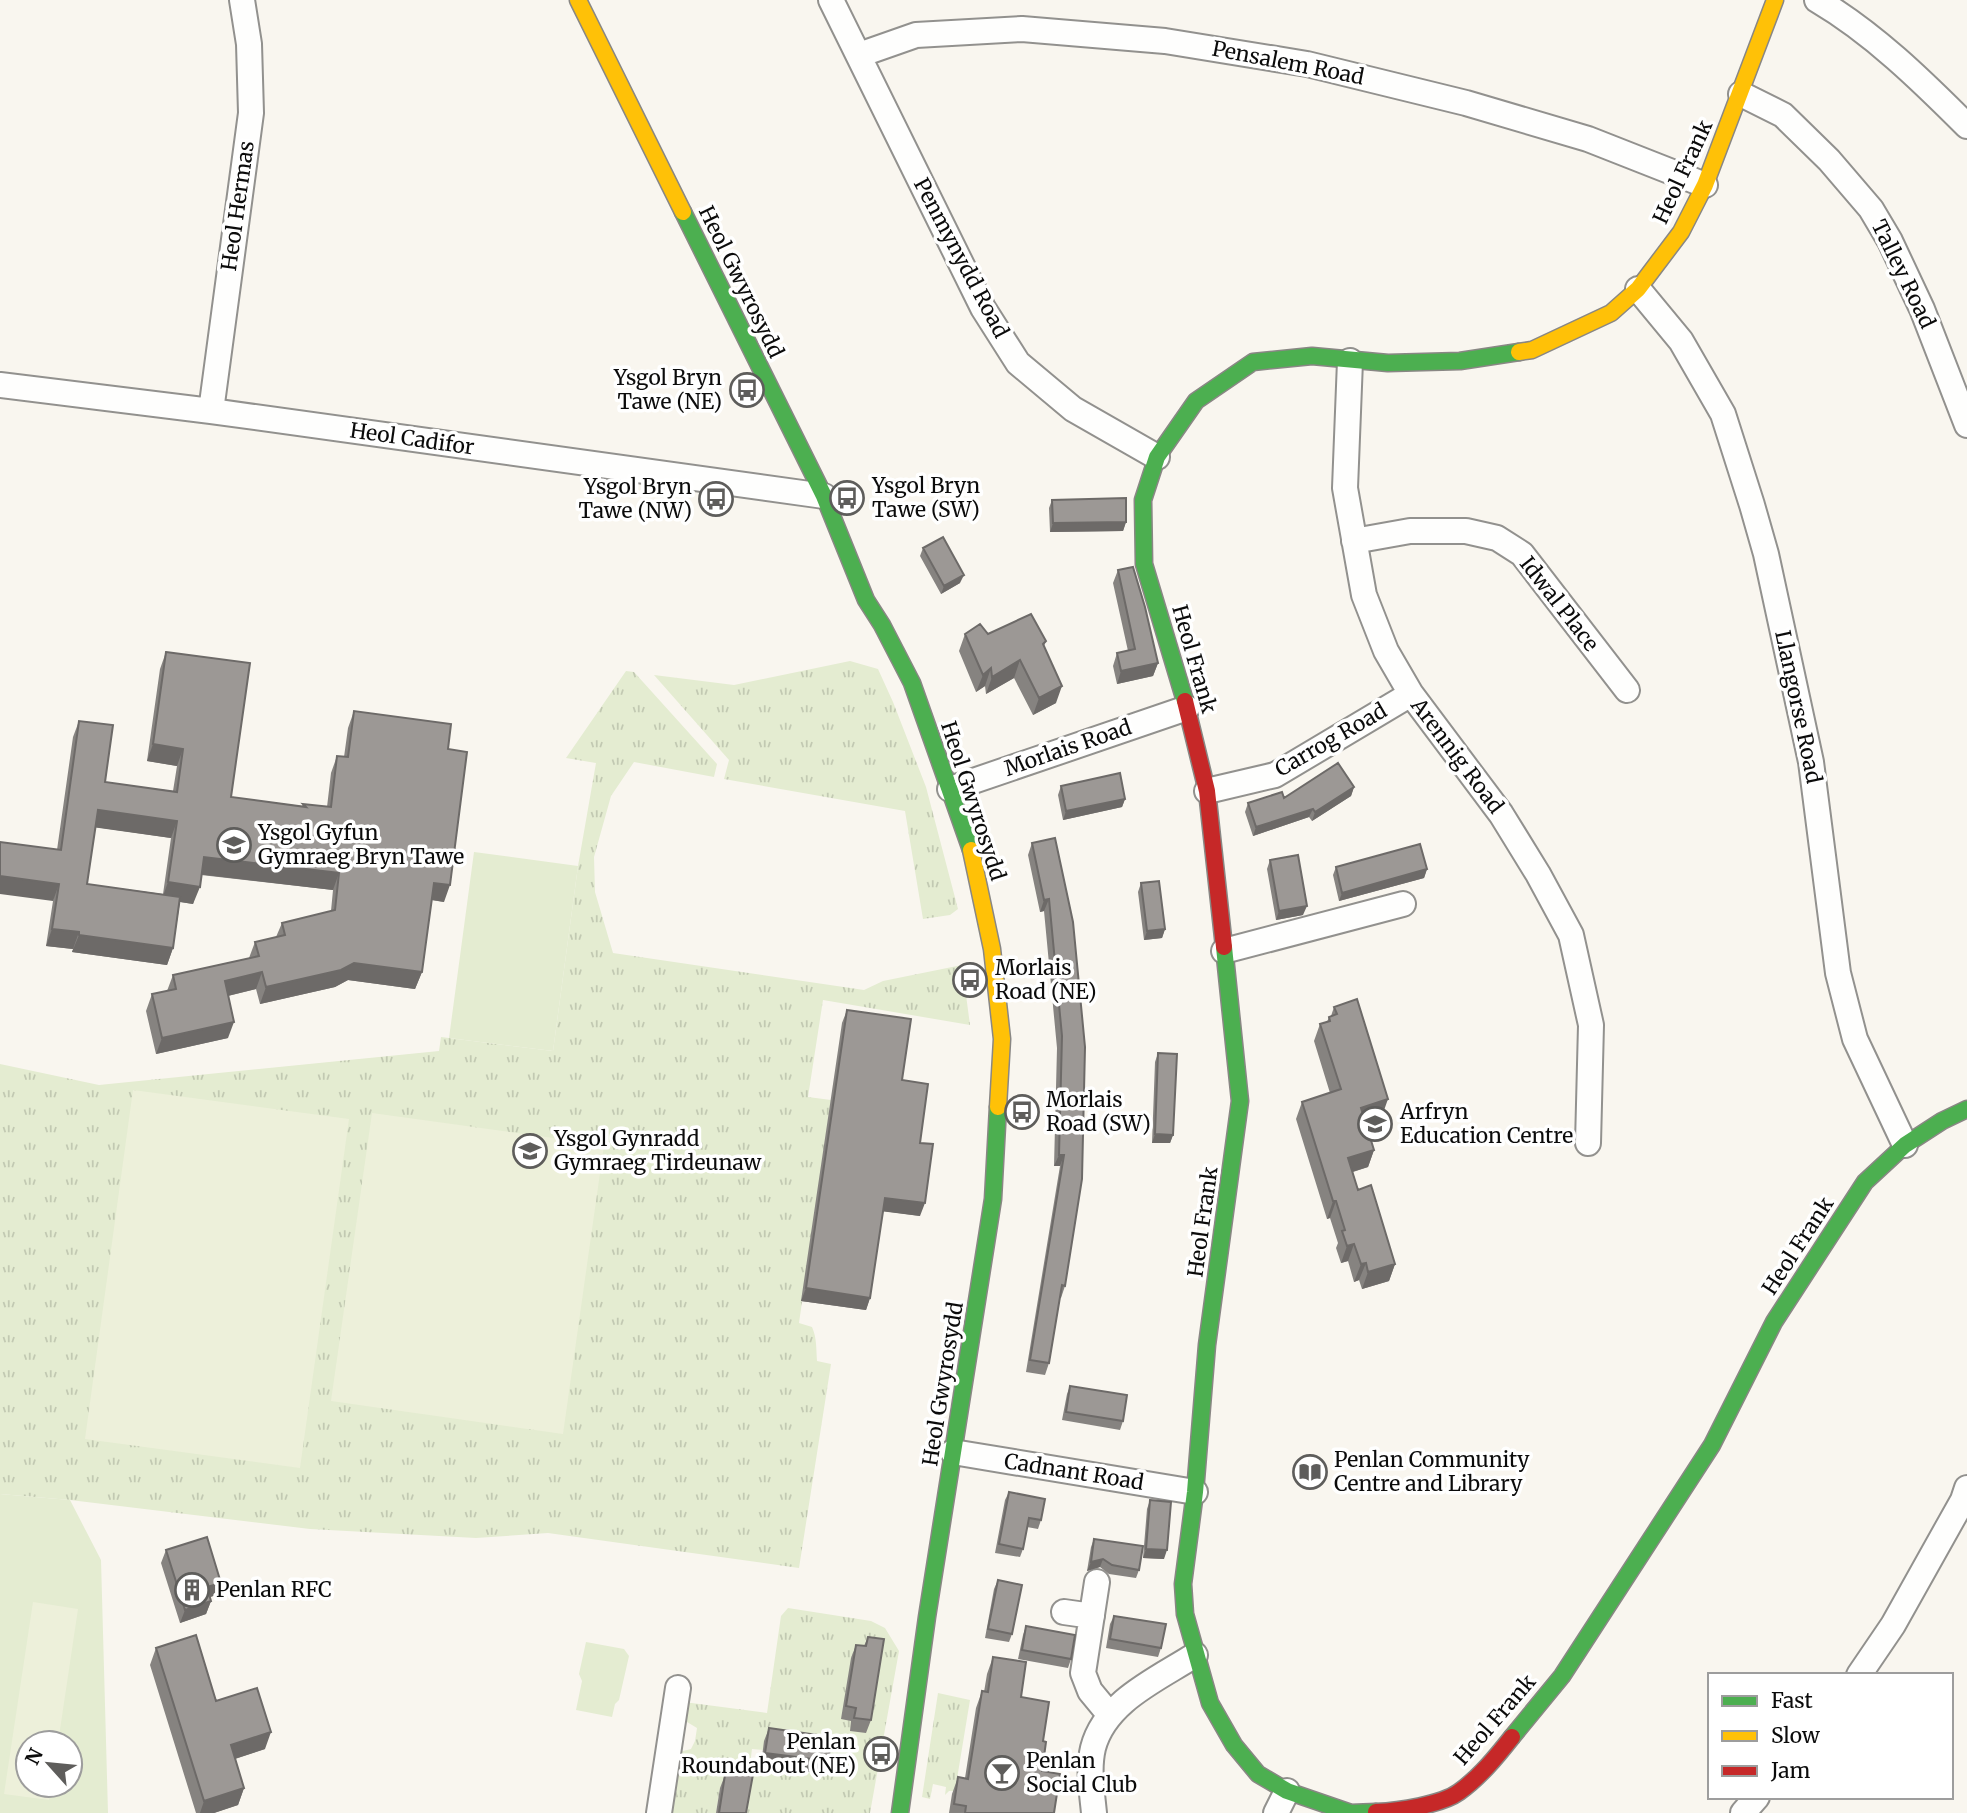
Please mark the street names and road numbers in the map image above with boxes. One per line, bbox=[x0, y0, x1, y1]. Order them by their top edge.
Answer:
street label: Pensalem Road bbox=[1210, 35, 1367, 91]
street label: Heol Frank bbox=[1647, 115, 1719, 228]
street label: Heol Hermas bbox=[215, 139, 260, 273]
street label: Penmynydd Road bbox=[908, 173, 1015, 343]
street label: Heol Gwyrosydd bbox=[693, 201, 790, 363]
street label: Talley Road bbox=[1865, 215, 1942, 333]
street label: Heol Cadifor bbox=[348, 416, 476, 461]
street label: Idwal Place bbox=[1514, 551, 1605, 657]
street label: Heol Frank bbox=[1166, 602, 1223, 717]
street label: Llangorse Road bbox=[1769, 628, 1828, 786]
street label: Arennig Road bbox=[1405, 692, 1510, 819]
street label: Carrog Road bbox=[1270, 697, 1392, 782]
street label: Morlais Road bbox=[1001, 713, 1135, 782]
street label: Heol Gwyrosydd bbox=[935, 718, 1012, 884]
street label: Heol Frank bbox=[1181, 1164, 1224, 1279]
street label: Heol Frank bbox=[1756, 1191, 1840, 1300]
street label: Heol Gwyrosydd bbox=[916, 1300, 969, 1468]
street label: Cadnant Road bbox=[1002, 1447, 1146, 1496]
street label: Heol Frank bbox=[1448, 1668, 1542, 1771]

